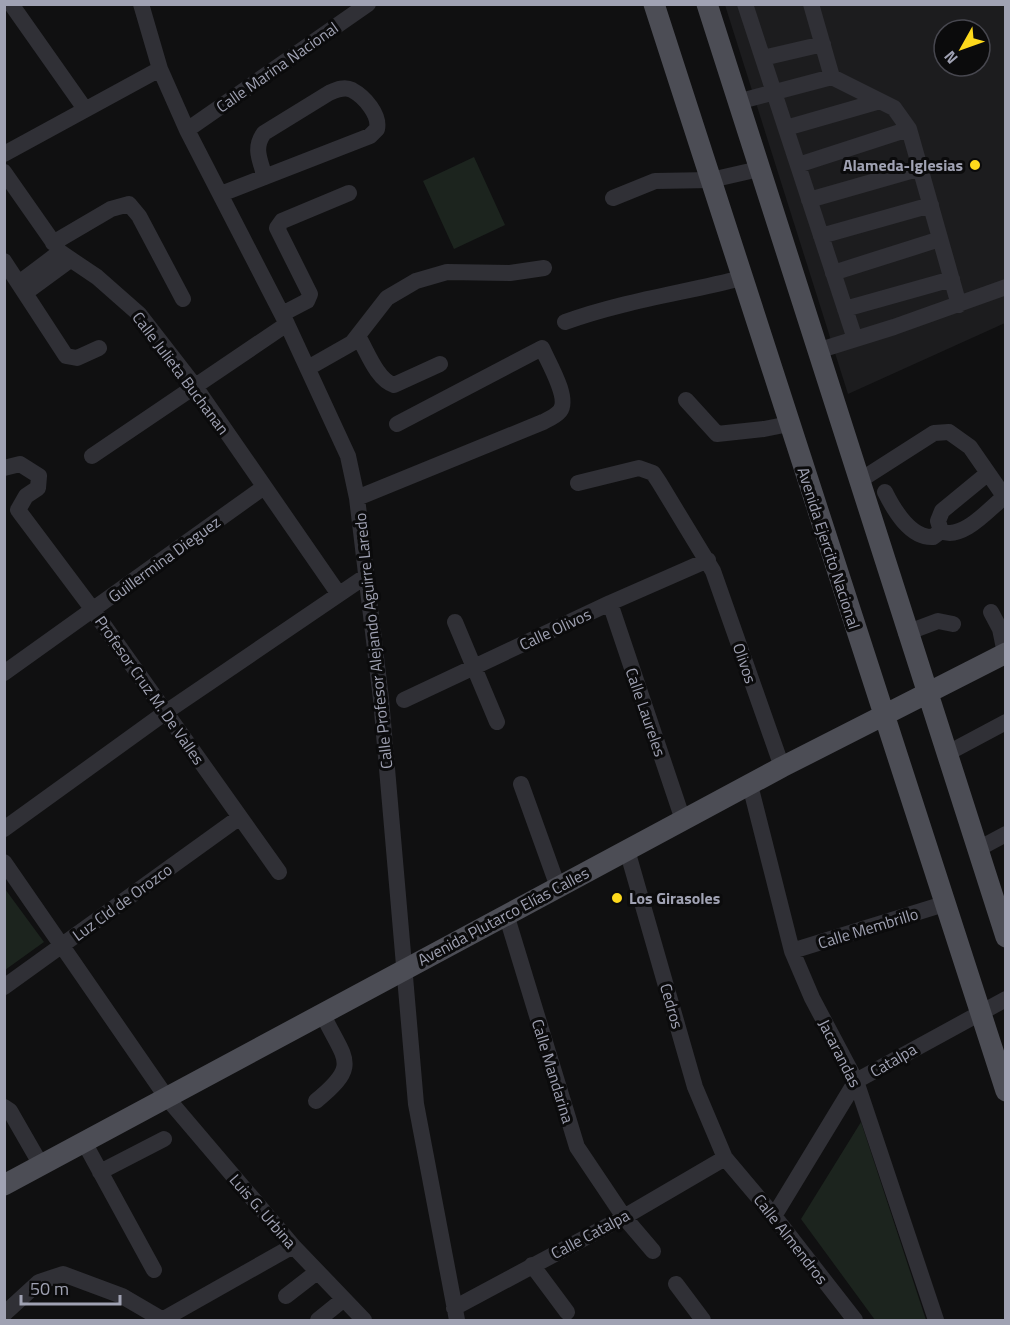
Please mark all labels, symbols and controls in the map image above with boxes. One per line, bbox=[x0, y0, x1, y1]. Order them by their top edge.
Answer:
street label: Calle Marina Nacional bbox=[211, 16, 343, 118]
north arrow bbox=[932, 18, 992, 78]
text: N bbox=[938, 46, 963, 70]
place label: Alameda-Iglesias bbox=[843, 153, 963, 177]
marker: Alameda-Iglesias bbox=[968, 158, 982, 172]
street label: Calle Julieta Buchanan bbox=[127, 307, 235, 439]
street label: Avenida Ejercito Nacional bbox=[791, 464, 867, 632]
street label: Guillermina Dieguez bbox=[103, 510, 225, 608]
street label: Calle Profesor Alejando Aguirre Laredo bbox=[348, 512, 398, 770]
street label: Calle Olivos bbox=[515, 602, 595, 656]
street label: Profesor Cruz M. De Valles bbox=[89, 611, 211, 769]
street label: Olivos bbox=[727, 640, 763, 686]
street label: Calle Laureles bbox=[620, 664, 672, 760]
street label: Luz CId de Orozco bbox=[67, 857, 177, 947]
street label: Avenida Plutarco Elías Calles bbox=[413, 861, 593, 971]
place label: Los Girasoles bbox=[629, 886, 720, 910]
marker: Los Girasoles bbox=[610, 891, 624, 905]
street label: Calle Membrillo bbox=[815, 901, 921, 955]
street label: Cedros bbox=[654, 980, 690, 1032]
street label: Jacarandas bbox=[813, 1015, 867, 1091]
street label: Calle Mandarina bbox=[526, 1016, 580, 1126]
street label: Catalpa bbox=[865, 1037, 921, 1083]
street label: Luis G. Urbina bbox=[224, 1169, 302, 1253]
street label: Calle Almendros bbox=[748, 1189, 834, 1289]
street label: Calle Catalpa bbox=[546, 1203, 634, 1265]
scale bar bbox=[21, 1268, 120, 1306]
text: 50 m bbox=[30, 1275, 69, 1302]

